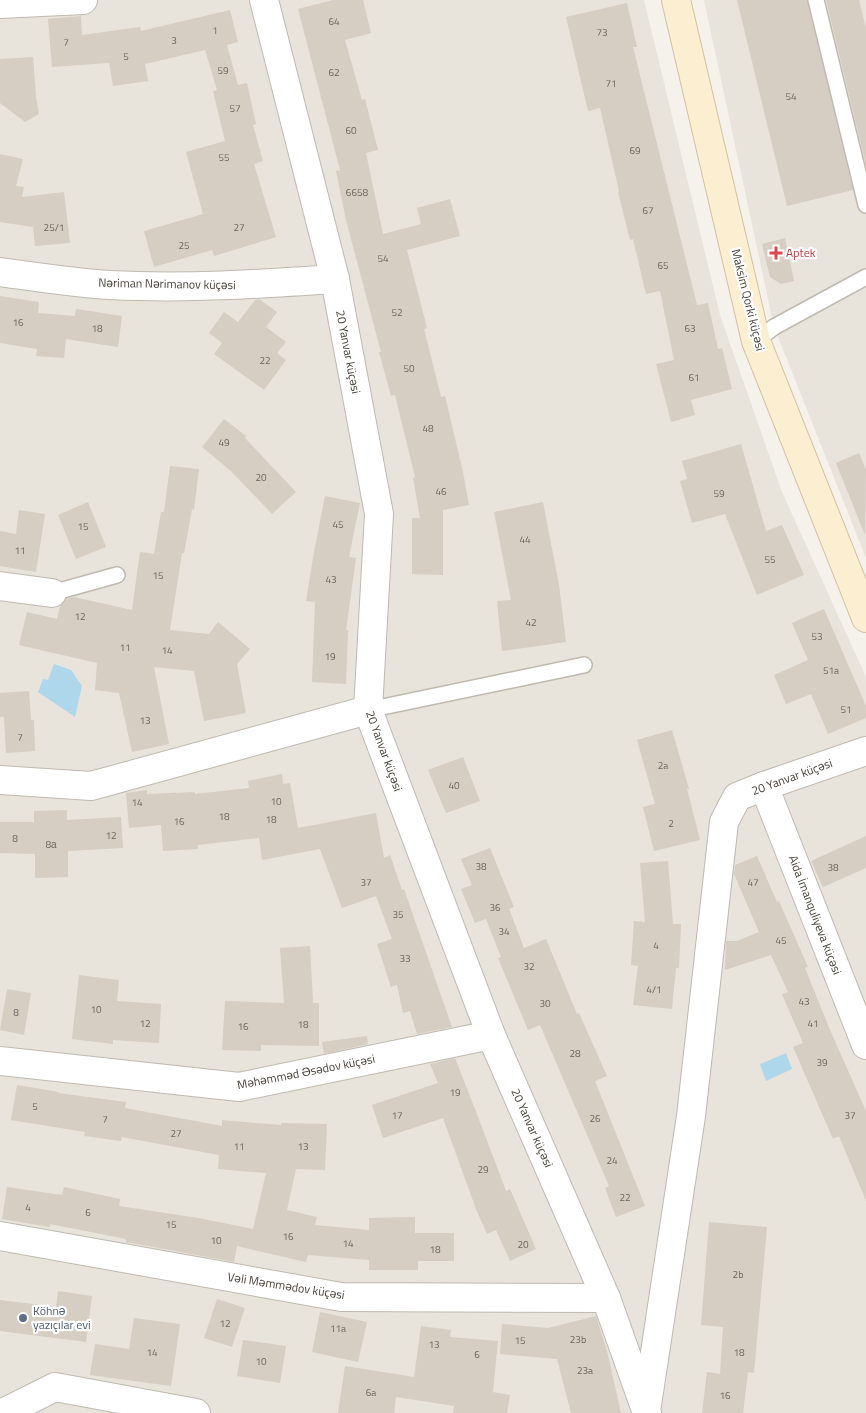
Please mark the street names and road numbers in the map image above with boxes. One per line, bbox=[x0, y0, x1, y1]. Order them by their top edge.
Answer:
street label: Maksim Qorki küçəsi bbox=[727, 247, 770, 353]
street label: Nəriman Nərimanov küçəsi bbox=[98, 273, 236, 294]
street label: 20 Yanvar küçəsi bbox=[331, 308, 366, 395]
street label: 20 Yanvar küçəsi bbox=[361, 708, 408, 794]
street label: 20 Yanvar küçəsi bbox=[749, 753, 835, 800]
street label: Aida İmanquliyeva küçəsi bbox=[784, 852, 847, 977]
street label: Məhəmməd Əsədov küçəsi bbox=[235, 1049, 376, 1094]
street label: 20 Yanvar küçəsi bbox=[507, 1085, 558, 1170]
street label: Vəli Məmmədov küçəsi bbox=[226, 1267, 346, 1304]

